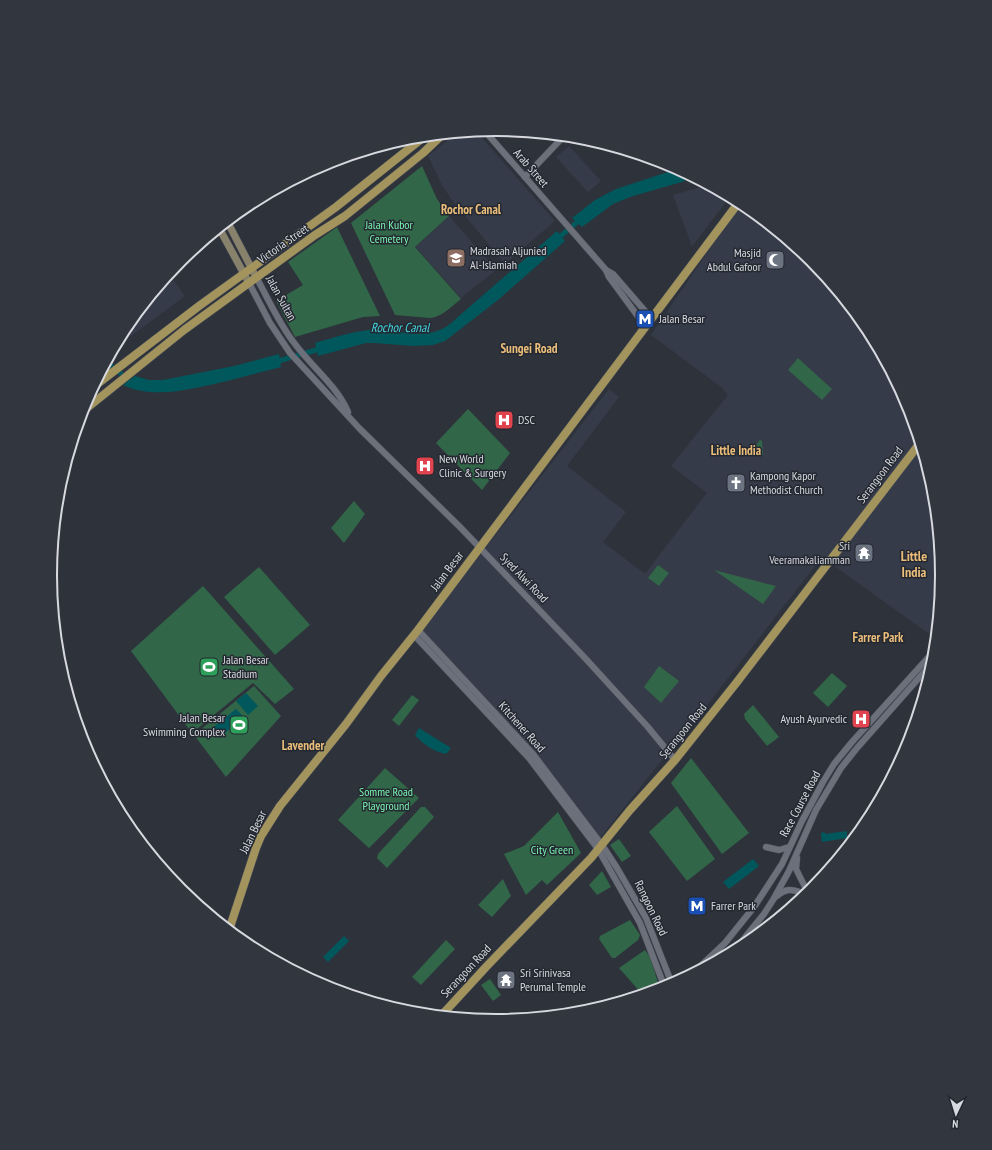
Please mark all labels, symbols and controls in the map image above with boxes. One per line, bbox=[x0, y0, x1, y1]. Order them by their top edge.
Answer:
street label: Arab Street bbox=[511, 145, 553, 191]
district label: Rochor Canal bbox=[441, 201, 502, 218]
park label: Jalan Kubor Cemetery bbox=[364, 217, 414, 246]
street label: Victoria Street bbox=[253, 220, 312, 267]
place label: Madrasah Aljunied Al-Islamiah bbox=[470, 243, 546, 272]
place label: Masjid Abdul Gafoor bbox=[707, 245, 762, 274]
school or university icon: Madrasah Aljunied Al-Islamiah bbox=[445, 247, 467, 269]
mosque icon: Masjid Abdul Gafoor bbox=[764, 249, 786, 271]
street label: Jalan Sultan bbox=[262, 272, 300, 323]
metro station icon: Jalan Besar bbox=[634, 308, 656, 330]
place label: Jalan Besar bbox=[658, 311, 706, 326]
water label: Rochor Canal bbox=[371, 319, 431, 336]
district label: Sungei Road bbox=[500, 340, 558, 357]
hospital icon: DSC bbox=[493, 409, 515, 431]
place label: DSC bbox=[518, 412, 535, 427]
district label: Little India bbox=[711, 442, 761, 459]
street label: Serangoon Road bbox=[853, 443, 906, 506]
place label: New World Clinic & Surgery bbox=[439, 451, 507, 480]
hospital icon: New World Clinic & Surgery bbox=[414, 455, 436, 477]
place label: Kampong Kapor Methodist Church bbox=[750, 468, 823, 497]
church icon: Kampong Kapor Methodist Church bbox=[725, 472, 747, 494]
place label: Sri Veeramakaliamman bbox=[768, 538, 850, 567]
temple icon: Sri Veeramakaliamman bbox=[853, 542, 875, 564]
street label: Jalan Besar bbox=[426, 547, 467, 594]
district label: Little India bbox=[901, 547, 927, 581]
street label: Syed Alwi Road bbox=[497, 550, 552, 606]
district label: Farrer Park bbox=[853, 629, 904, 646]
place label: Jalan Besar Stadium bbox=[222, 652, 270, 681]
sports icon: Jalan Besar Stadium bbox=[198, 656, 220, 678]
street label: Kitchener Road bbox=[496, 698, 549, 755]
street label: Serangoon Road bbox=[656, 700, 710, 762]
hospital icon: Ayush Ayurvedic bbox=[850, 708, 872, 730]
place label: Jalan Besar Swimming Complex bbox=[143, 710, 226, 739]
place label: Ayush Ayurvedic bbox=[780, 711, 848, 726]
sports icon: Jalan Besar Swimming Complex bbox=[228, 714, 250, 736]
district label: Lavender bbox=[282, 737, 324, 754]
street label: Race Course Road bbox=[776, 768, 823, 840]
park label: Somme Road Playground bbox=[359, 784, 413, 813]
street label: Jalan Besar bbox=[235, 807, 270, 857]
park label: City Green bbox=[531, 842, 573, 857]
street label: Rangoon Road bbox=[632, 878, 671, 938]
metro station icon: Farrer Park bbox=[686, 895, 708, 917]
place label: Farrer Park bbox=[711, 898, 756, 913]
street label: Serangoon Road bbox=[437, 941, 494, 1000]
place label: Sri Srinivasa Perumal Temple bbox=[520, 965, 586, 994]
temple icon: Sri Srinivasa Perumal Temple bbox=[495, 969, 517, 991]
north arrow bbox=[936, 1094, 976, 1134]
text: N bbox=[952, 1117, 959, 1131]

